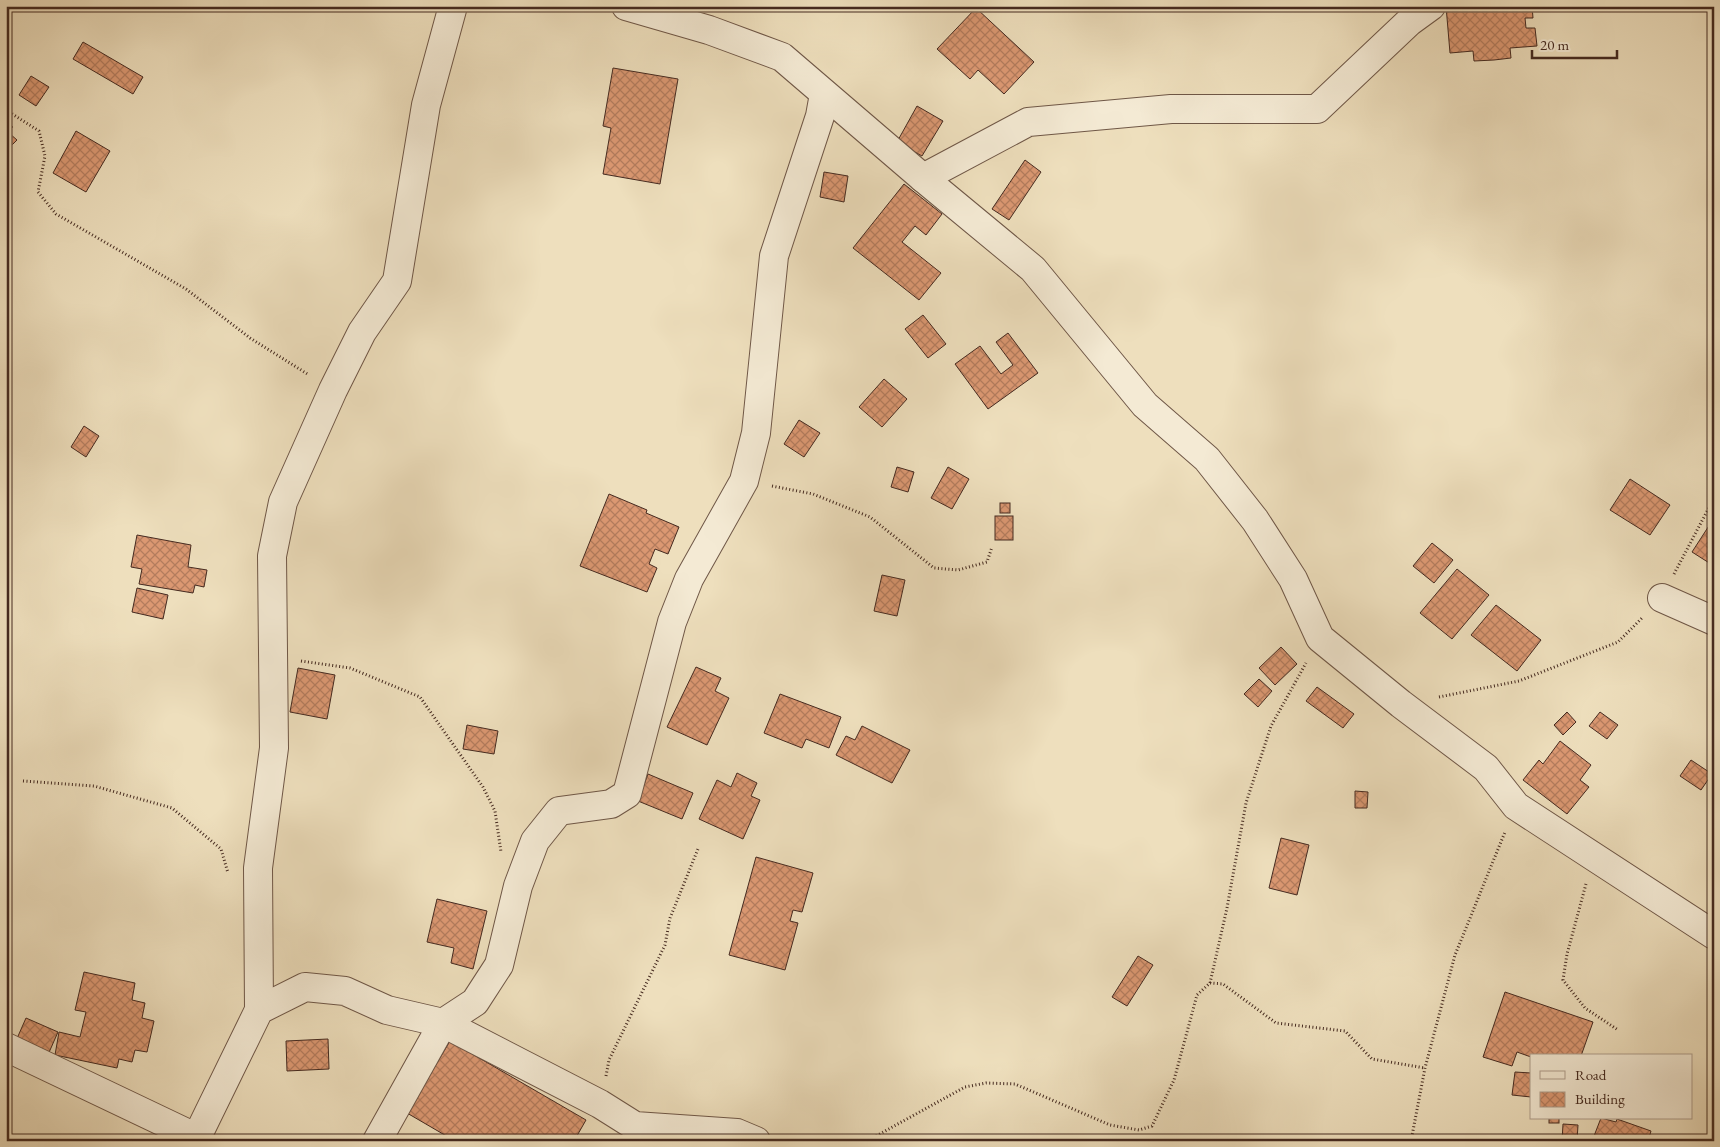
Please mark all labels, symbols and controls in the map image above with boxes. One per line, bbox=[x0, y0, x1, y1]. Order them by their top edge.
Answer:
scale bar bbox=[1532, 28, 1618, 60]
text: 20 m bbox=[1540, 35, 1569, 54]
legend bbox=[1530, 1054, 1692, 1120]
text: Road bbox=[1575, 1065, 1607, 1084]
text: Building bbox=[1575, 1089, 1625, 1108]

